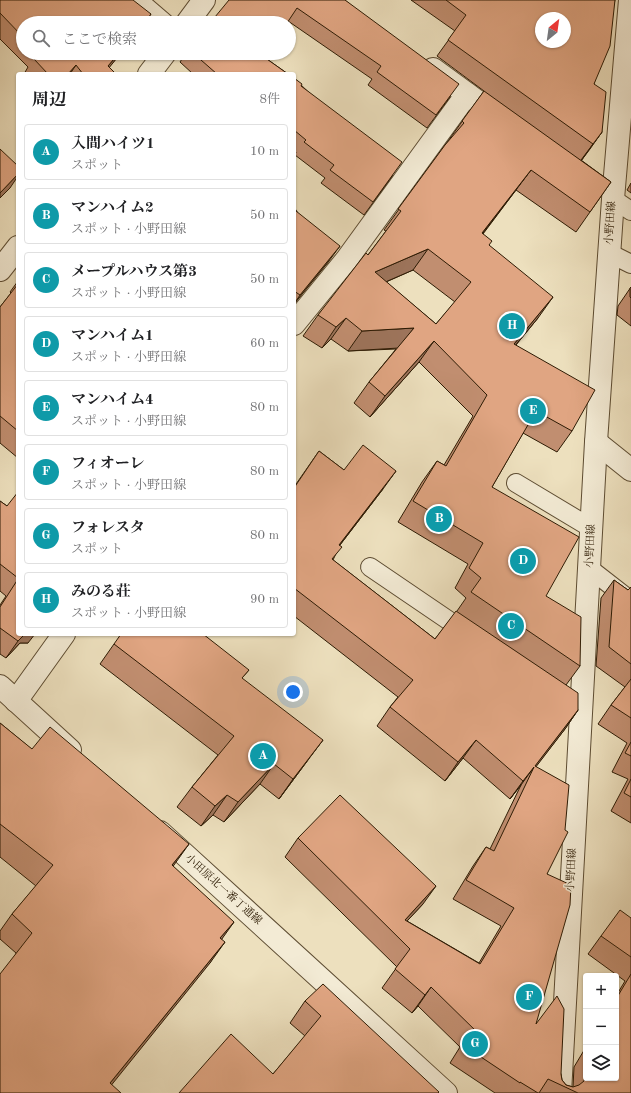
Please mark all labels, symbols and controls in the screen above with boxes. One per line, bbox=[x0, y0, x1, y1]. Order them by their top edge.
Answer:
north arrow bbox=[535, 12, 571, 48]
search box bbox=[16, 16, 296, 60]
icon: search bbox=[30, 27, 52, 49]
text: ここで検索 bbox=[62, 33, 137, 48]
text: 周辺 bbox=[32, 92, 66, 109]
text: 8件 bbox=[259, 93, 280, 106]
text: 入間ハイツ1 bbox=[71, 137, 155, 152]
text: A bbox=[41, 145, 51, 158]
text: 10 m bbox=[250, 145, 279, 158]
text: スポット bbox=[71, 159, 123, 172]
text: マンハイム2 bbox=[71, 201, 154, 216]
street label: 小野田線 bbox=[602, 201, 618, 245]
text: B bbox=[41, 209, 51, 222]
text: 50 m bbox=[250, 209, 279, 222]
text: スポット · 小野田線 bbox=[71, 223, 186, 236]
text: メープルハウス第3 bbox=[71, 265, 197, 280]
text: C bbox=[42, 273, 50, 286]
text: 50 m bbox=[250, 273, 279, 286]
text: スポット · 小野田線 bbox=[71, 287, 186, 300]
pin: H bbox=[499, 311, 525, 341]
text: マンハイム1 bbox=[71, 329, 154, 344]
text: D bbox=[41, 337, 51, 350]
text: 60 m bbox=[250, 337, 279, 350]
text: スポット · 小野田線 bbox=[71, 351, 186, 364]
text: マンハイム4 bbox=[71, 393, 154, 408]
pin: E bbox=[520, 396, 546, 426]
text: E bbox=[42, 401, 50, 414]
text: 80 m bbox=[250, 401, 279, 414]
text: スポット · 小野田線 bbox=[71, 415, 186, 428]
text: フィオーレ bbox=[71, 457, 145, 472]
text: F bbox=[42, 465, 50, 478]
text: 80 m bbox=[250, 465, 279, 478]
text: スポット · 小野田線 bbox=[71, 479, 186, 492]
pin: B bbox=[426, 504, 452, 534]
text: フォレスタ bbox=[71, 521, 145, 536]
street label: 小野田線 bbox=[582, 524, 598, 568]
text: G bbox=[41, 529, 51, 542]
text: 80 m bbox=[250, 529, 279, 542]
text: スポット bbox=[71, 543, 123, 556]
pin: D bbox=[510, 546, 536, 576]
text: みのる荘 bbox=[71, 585, 131, 600]
text: H bbox=[41, 593, 51, 606]
text: 90 m bbox=[250, 593, 279, 606]
text: スポット · 小野田線 bbox=[71, 607, 186, 620]
pin: C bbox=[498, 611, 524, 641]
your location bbox=[283, 682, 303, 702]
pin: A bbox=[250, 741, 276, 771]
street label: 小野田線 bbox=[563, 848, 579, 892]
street label: 小田原北一番丁通線 bbox=[183, 851, 265, 927]
map controls bbox=[583, 973, 619, 1081]
button: + bbox=[583, 973, 619, 1009]
pin: F bbox=[516, 982, 542, 1012]
button: − bbox=[583, 1009, 619, 1045]
pin: G bbox=[462, 1029, 488, 1059]
button: layers bbox=[583, 1045, 619, 1081]

